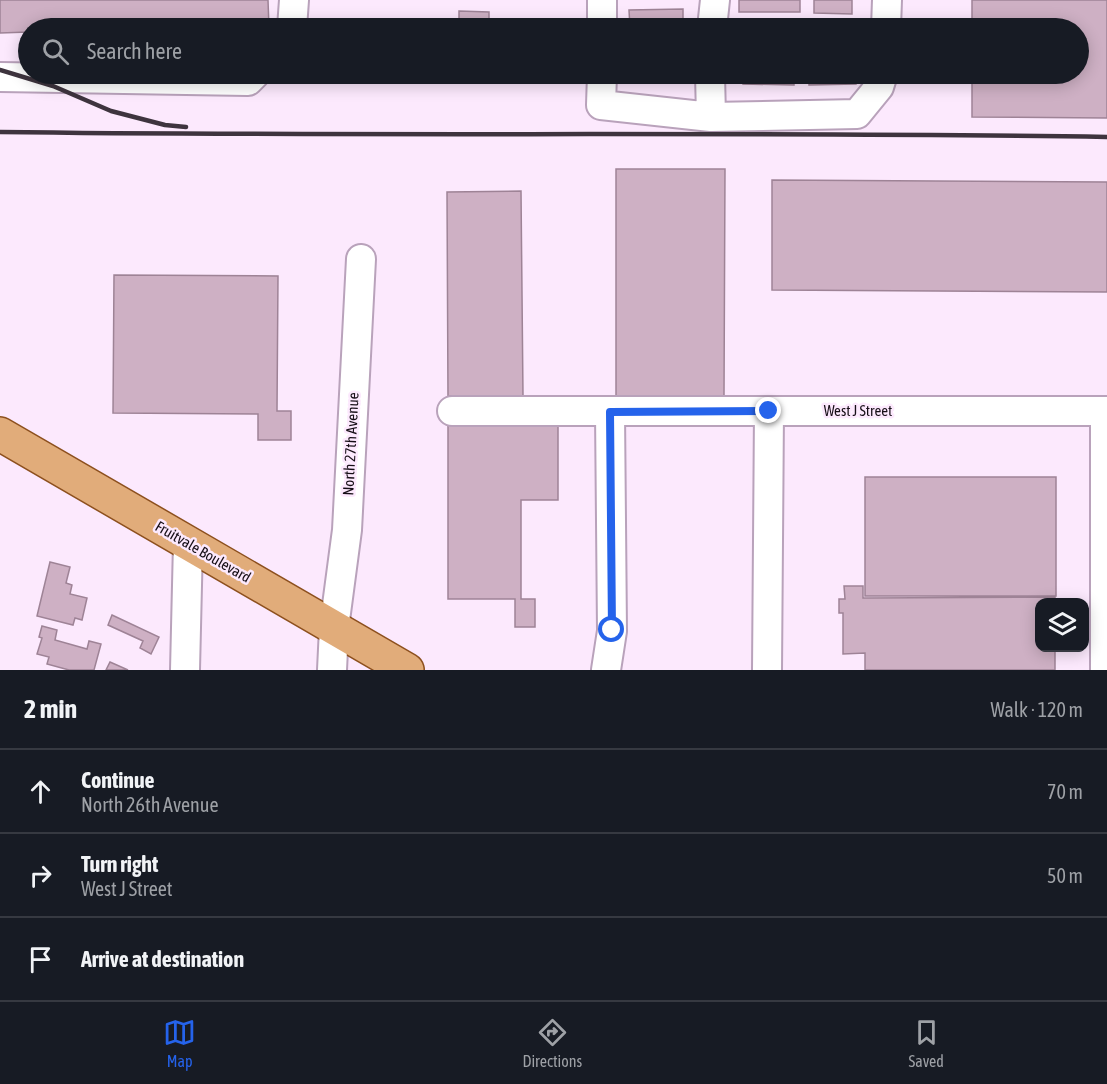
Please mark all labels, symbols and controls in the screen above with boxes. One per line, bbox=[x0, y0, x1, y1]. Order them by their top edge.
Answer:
search box bbox=[18, 18, 1089, 84]
icon: search bbox=[39, 35, 72, 68]
text: Search here bbox=[87, 38, 182, 64]
street label: North 27th Avenue bbox=[339, 392, 362, 496]
route end bbox=[755, 397, 781, 423]
street label: West J Street bbox=[824, 402, 892, 419]
street label: Fruitvale Boulevard bbox=[153, 517, 254, 586]
map controls bbox=[1035, 598, 1089, 652]
button: layers bbox=[1035, 598, 1089, 652]
route start bbox=[598, 616, 624, 642]
text: 2 min bbox=[24, 694, 77, 724]
text: Walk · 120 m bbox=[991, 698, 1083, 721]
text: Continue bbox=[81, 767, 155, 793]
icon: ahead bbox=[24, 775, 57, 808]
text: 70 m bbox=[1047, 780, 1083, 803]
text: North 26th Avenue bbox=[81, 793, 218, 816]
text: Turn right bbox=[81, 851, 158, 877]
icon: right bbox=[24, 859, 57, 892]
text: 50 m bbox=[1047, 864, 1083, 887]
text: West J Street bbox=[81, 877, 173, 900]
icon: arrive bbox=[24, 943, 57, 976]
text: Arrive at destination bbox=[81, 946, 244, 972]
tab: Map bbox=[163, 1016, 196, 1070]
tab: Directions bbox=[522, 1016, 582, 1070]
tab: Saved bbox=[908, 1016, 944, 1070]

